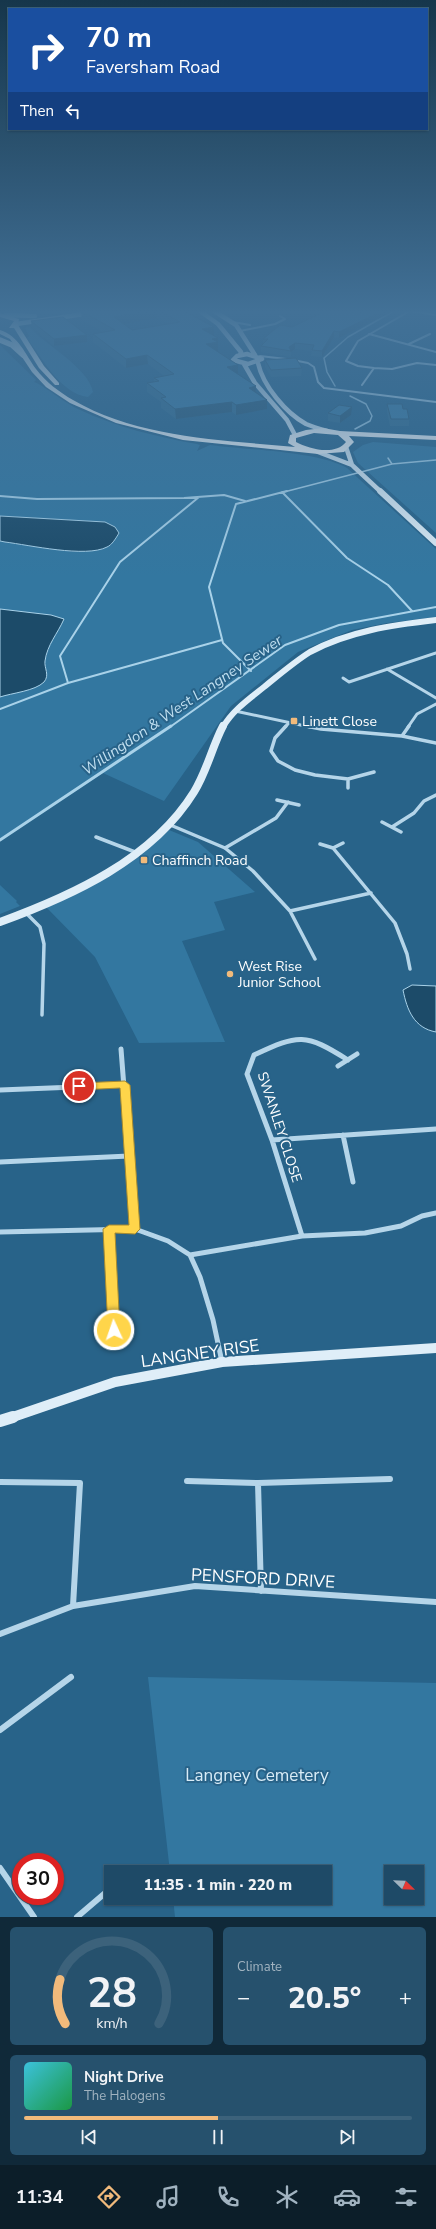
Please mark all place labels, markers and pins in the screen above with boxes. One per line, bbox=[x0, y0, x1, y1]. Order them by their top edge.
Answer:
place label: Linett Close bbox=[302, 712, 377, 731]
marker: Linett Close bbox=[289, 716, 299, 726]
place label: Chaffinch Road bbox=[152, 851, 248, 870]
marker: Chaffinch Road bbox=[139, 855, 149, 865]
place label: West Rise Junior School bbox=[237, 957, 322, 992]
marker: West Rise Junior School bbox=[225, 969, 235, 979]
pin bbox=[62, 1069, 96, 1103]

